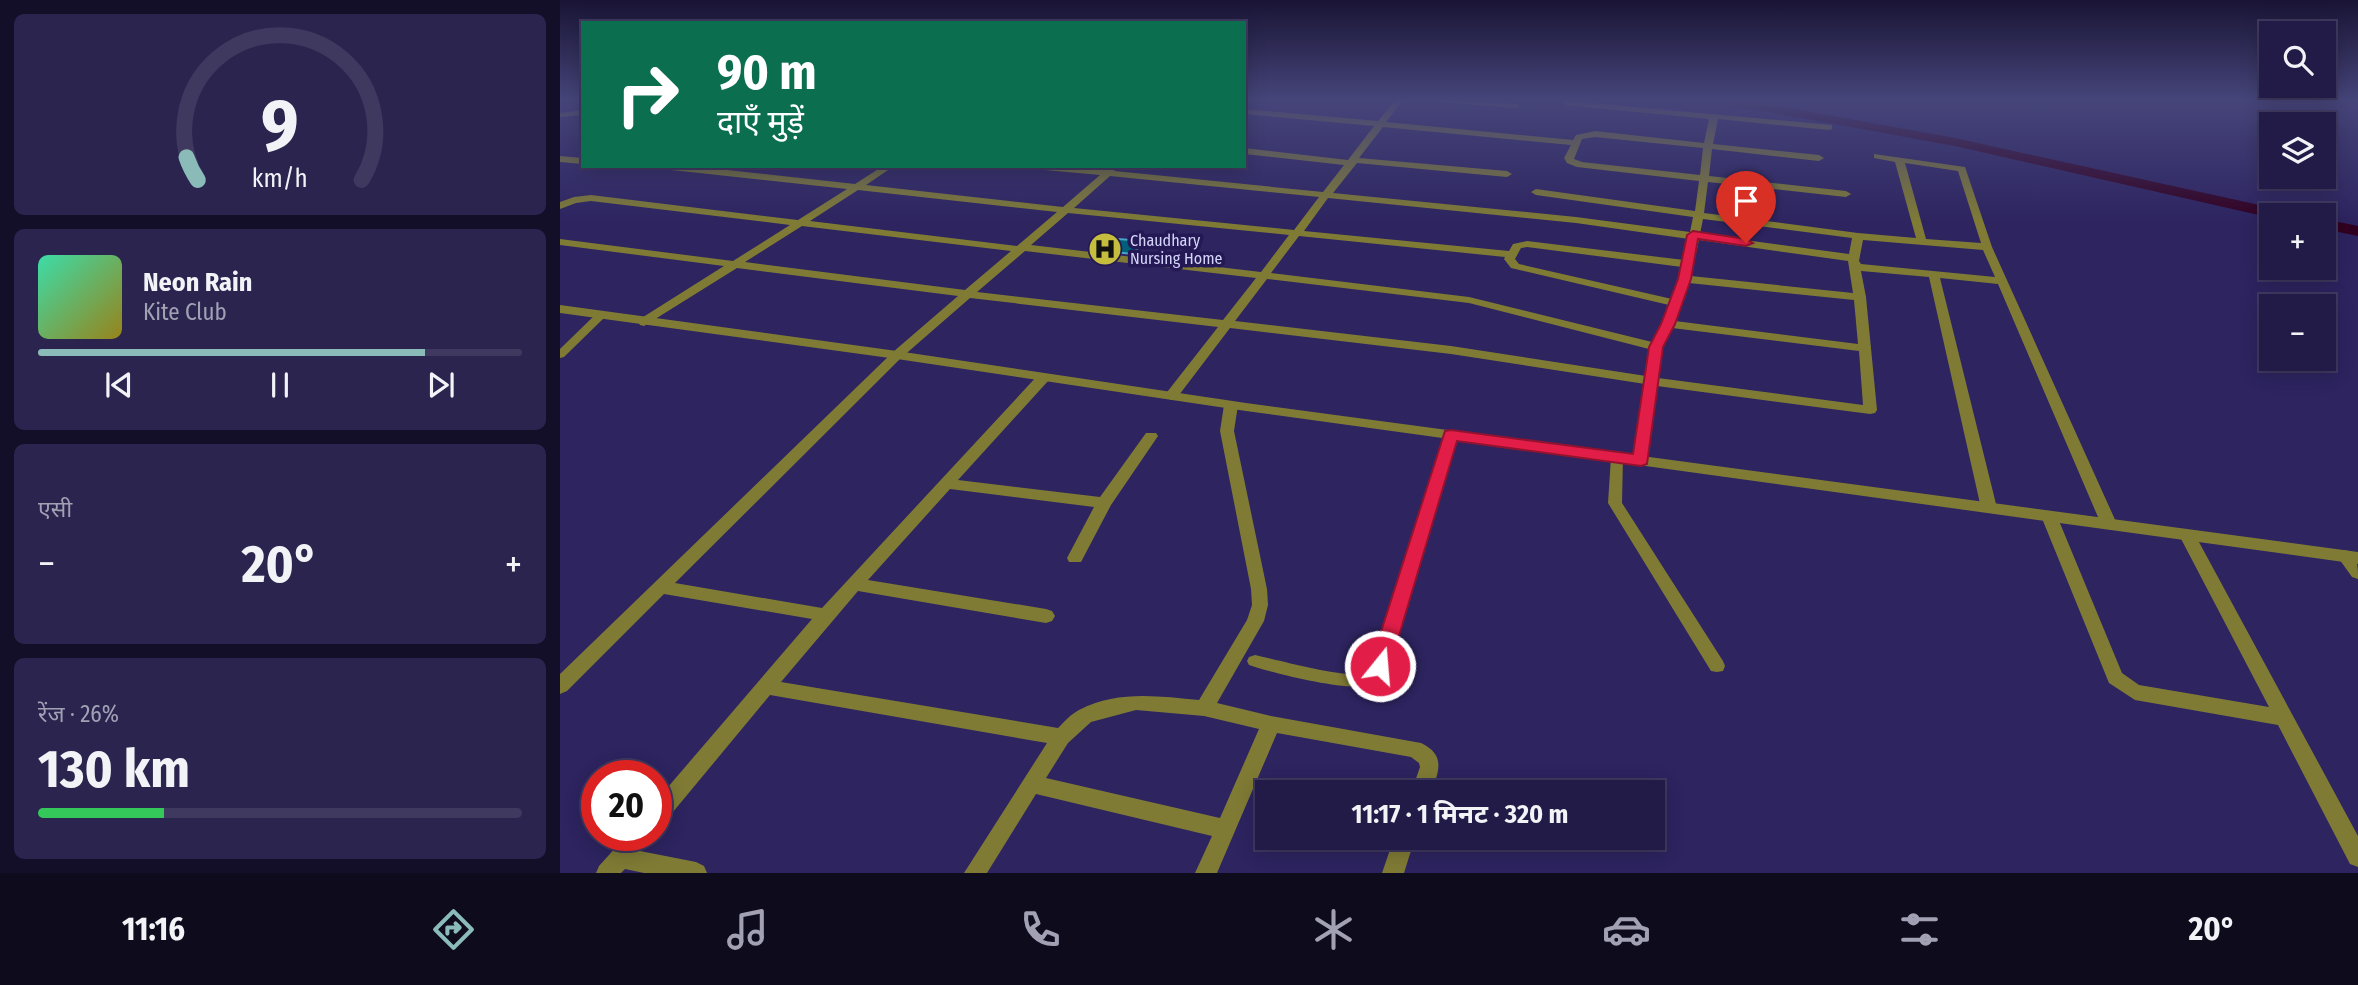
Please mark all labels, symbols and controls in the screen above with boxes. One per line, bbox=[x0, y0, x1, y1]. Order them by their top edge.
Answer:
map controls bbox=[2259, 21, 2336, 371]
button: search bbox=[2259, 21, 2336, 98]
text: 90 m bbox=[717, 43, 817, 102]
icon: right bbox=[602, 49, 693, 140]
text: 9 bbox=[261, 83, 299, 170]
text: दाएँ मुड़ें bbox=[717, 103, 804, 141]
button: layers bbox=[2259, 112, 2336, 189]
text: km/h bbox=[252, 164, 308, 194]
pin bbox=[1716, 171, 1776, 243]
icon: arrive bbox=[1727, 182, 1765, 220]
button: + bbox=[2259, 203, 2336, 280]
hospital icon: Chaudhary Nursing Home bbox=[1086, 230, 1124, 268]
place label: Chaudhary Nursing Home bbox=[1130, 231, 1222, 268]
text: Neon Rain bbox=[143, 267, 252, 298]
button: − bbox=[2259, 294, 2336, 371]
text: Kite Club bbox=[143, 298, 227, 326]
icon: previous bbox=[100, 366, 138, 404]
icon: pause bbox=[261, 366, 299, 404]
icon: next bbox=[422, 366, 460, 404]
text: एसी bbox=[38, 495, 72, 523]
text: 20° bbox=[242, 533, 318, 596]
text: − bbox=[38, 541, 55, 587]
text: + bbox=[505, 541, 522, 587]
position arrow bbox=[1343, 629, 1417, 703]
text: रेंज · 26% bbox=[38, 700, 119, 728]
text: 130 km bbox=[38, 738, 190, 801]
speed limit sign: 20 bbox=[581, 760, 672, 851]
text: 11:17 · 1 मिनट · 320 m bbox=[1352, 799, 1568, 830]
icon: directions bbox=[429, 905, 478, 954]
icon: music bbox=[723, 905, 772, 954]
icon: phone bbox=[1016, 905, 1065, 954]
icon: climate bbox=[1309, 905, 1358, 954]
icon: car bbox=[1602, 905, 1651, 954]
icon: filters bbox=[1895, 905, 1944, 954]
text: 11:16 bbox=[122, 910, 185, 948]
text: 20° bbox=[2189, 910, 2236, 948]

